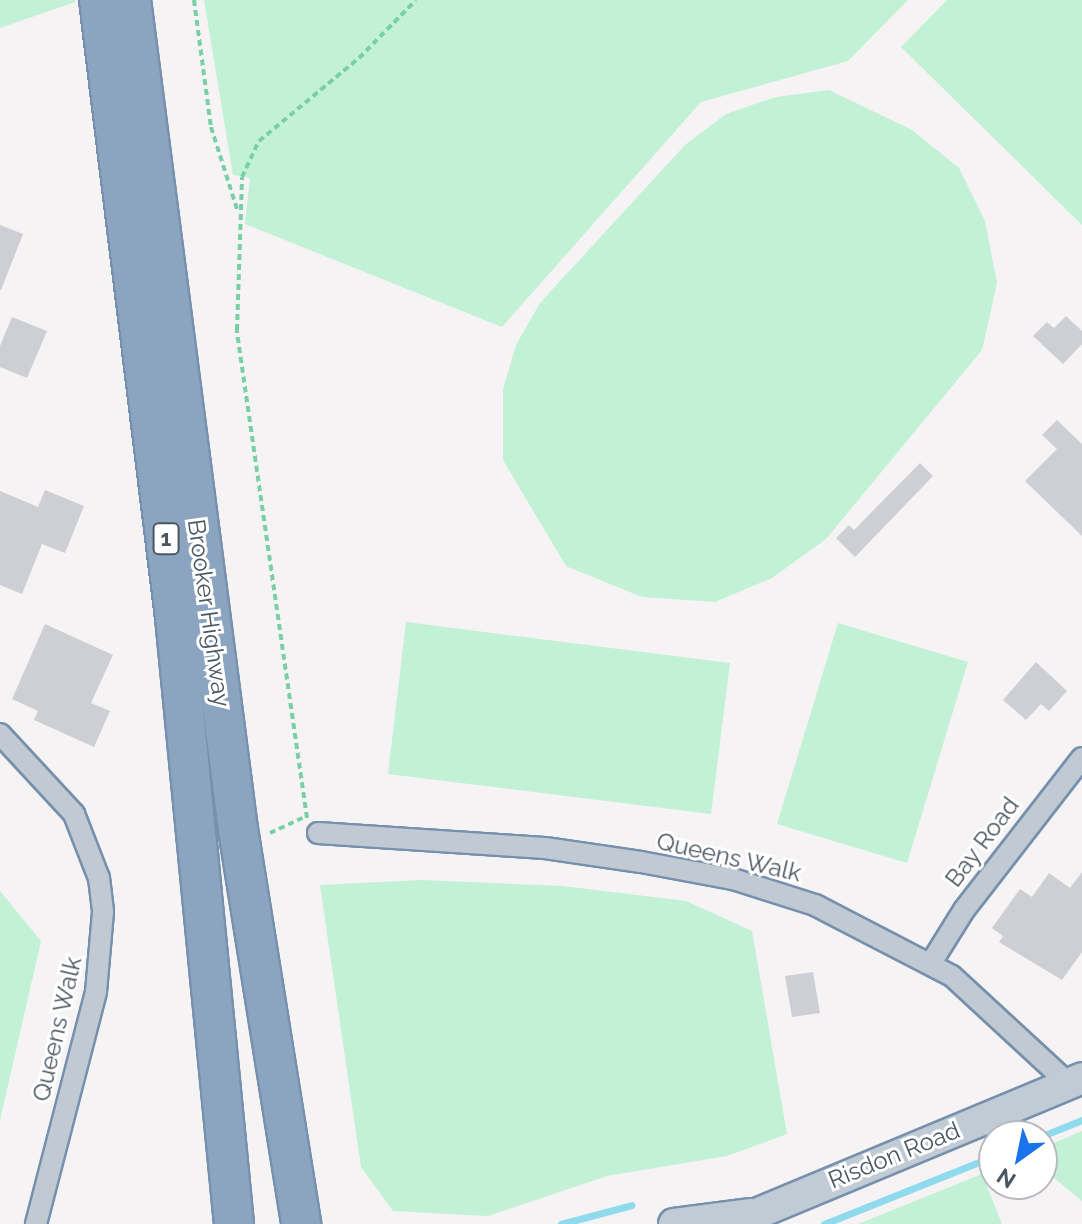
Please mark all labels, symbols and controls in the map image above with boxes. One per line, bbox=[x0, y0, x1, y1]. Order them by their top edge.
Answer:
street label: Brooker Highway bbox=[182, 517, 236, 709]
road number: 1 bbox=[152, 521, 180, 557]
street label: Bay Road bbox=[939, 791, 1025, 893]
street label: Queens Walk bbox=[654, 826, 804, 888]
street label: Queens Walk bbox=[26, 954, 88, 1104]
street label: Risdon Road bbox=[824, 1116, 964, 1194]
north arrow bbox=[978, 1120, 1058, 1200]
text: N bbox=[992, 1163, 1020, 1194]

